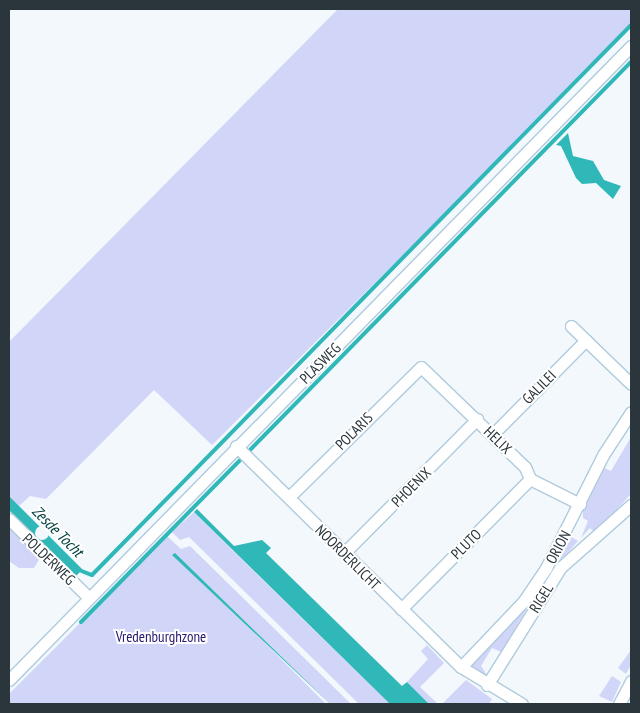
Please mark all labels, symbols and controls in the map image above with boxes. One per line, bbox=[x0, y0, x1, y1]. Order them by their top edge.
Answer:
street label: PLASWEG bbox=[296, 339, 344, 387]
street label: GALILEI bbox=[518, 366, 560, 408]
street label: POLARIS bbox=[332, 409, 376, 453]
street label: HELIX bbox=[480, 423, 516, 457]
street label: PHOENIX bbox=[387, 463, 435, 511]
water label: Zesde Tocht bbox=[28, 501, 88, 561]
street label: NOORDERLICHT bbox=[312, 521, 384, 593]
street label: PLUTO bbox=[447, 525, 485, 563]
street label: ORION bbox=[542, 527, 574, 567]
street label: POLDERWEG bbox=[19, 530, 79, 588]
street label: RIGEL bbox=[525, 580, 557, 616]
park label: Vredenburghzone bbox=[116, 628, 206, 646]

